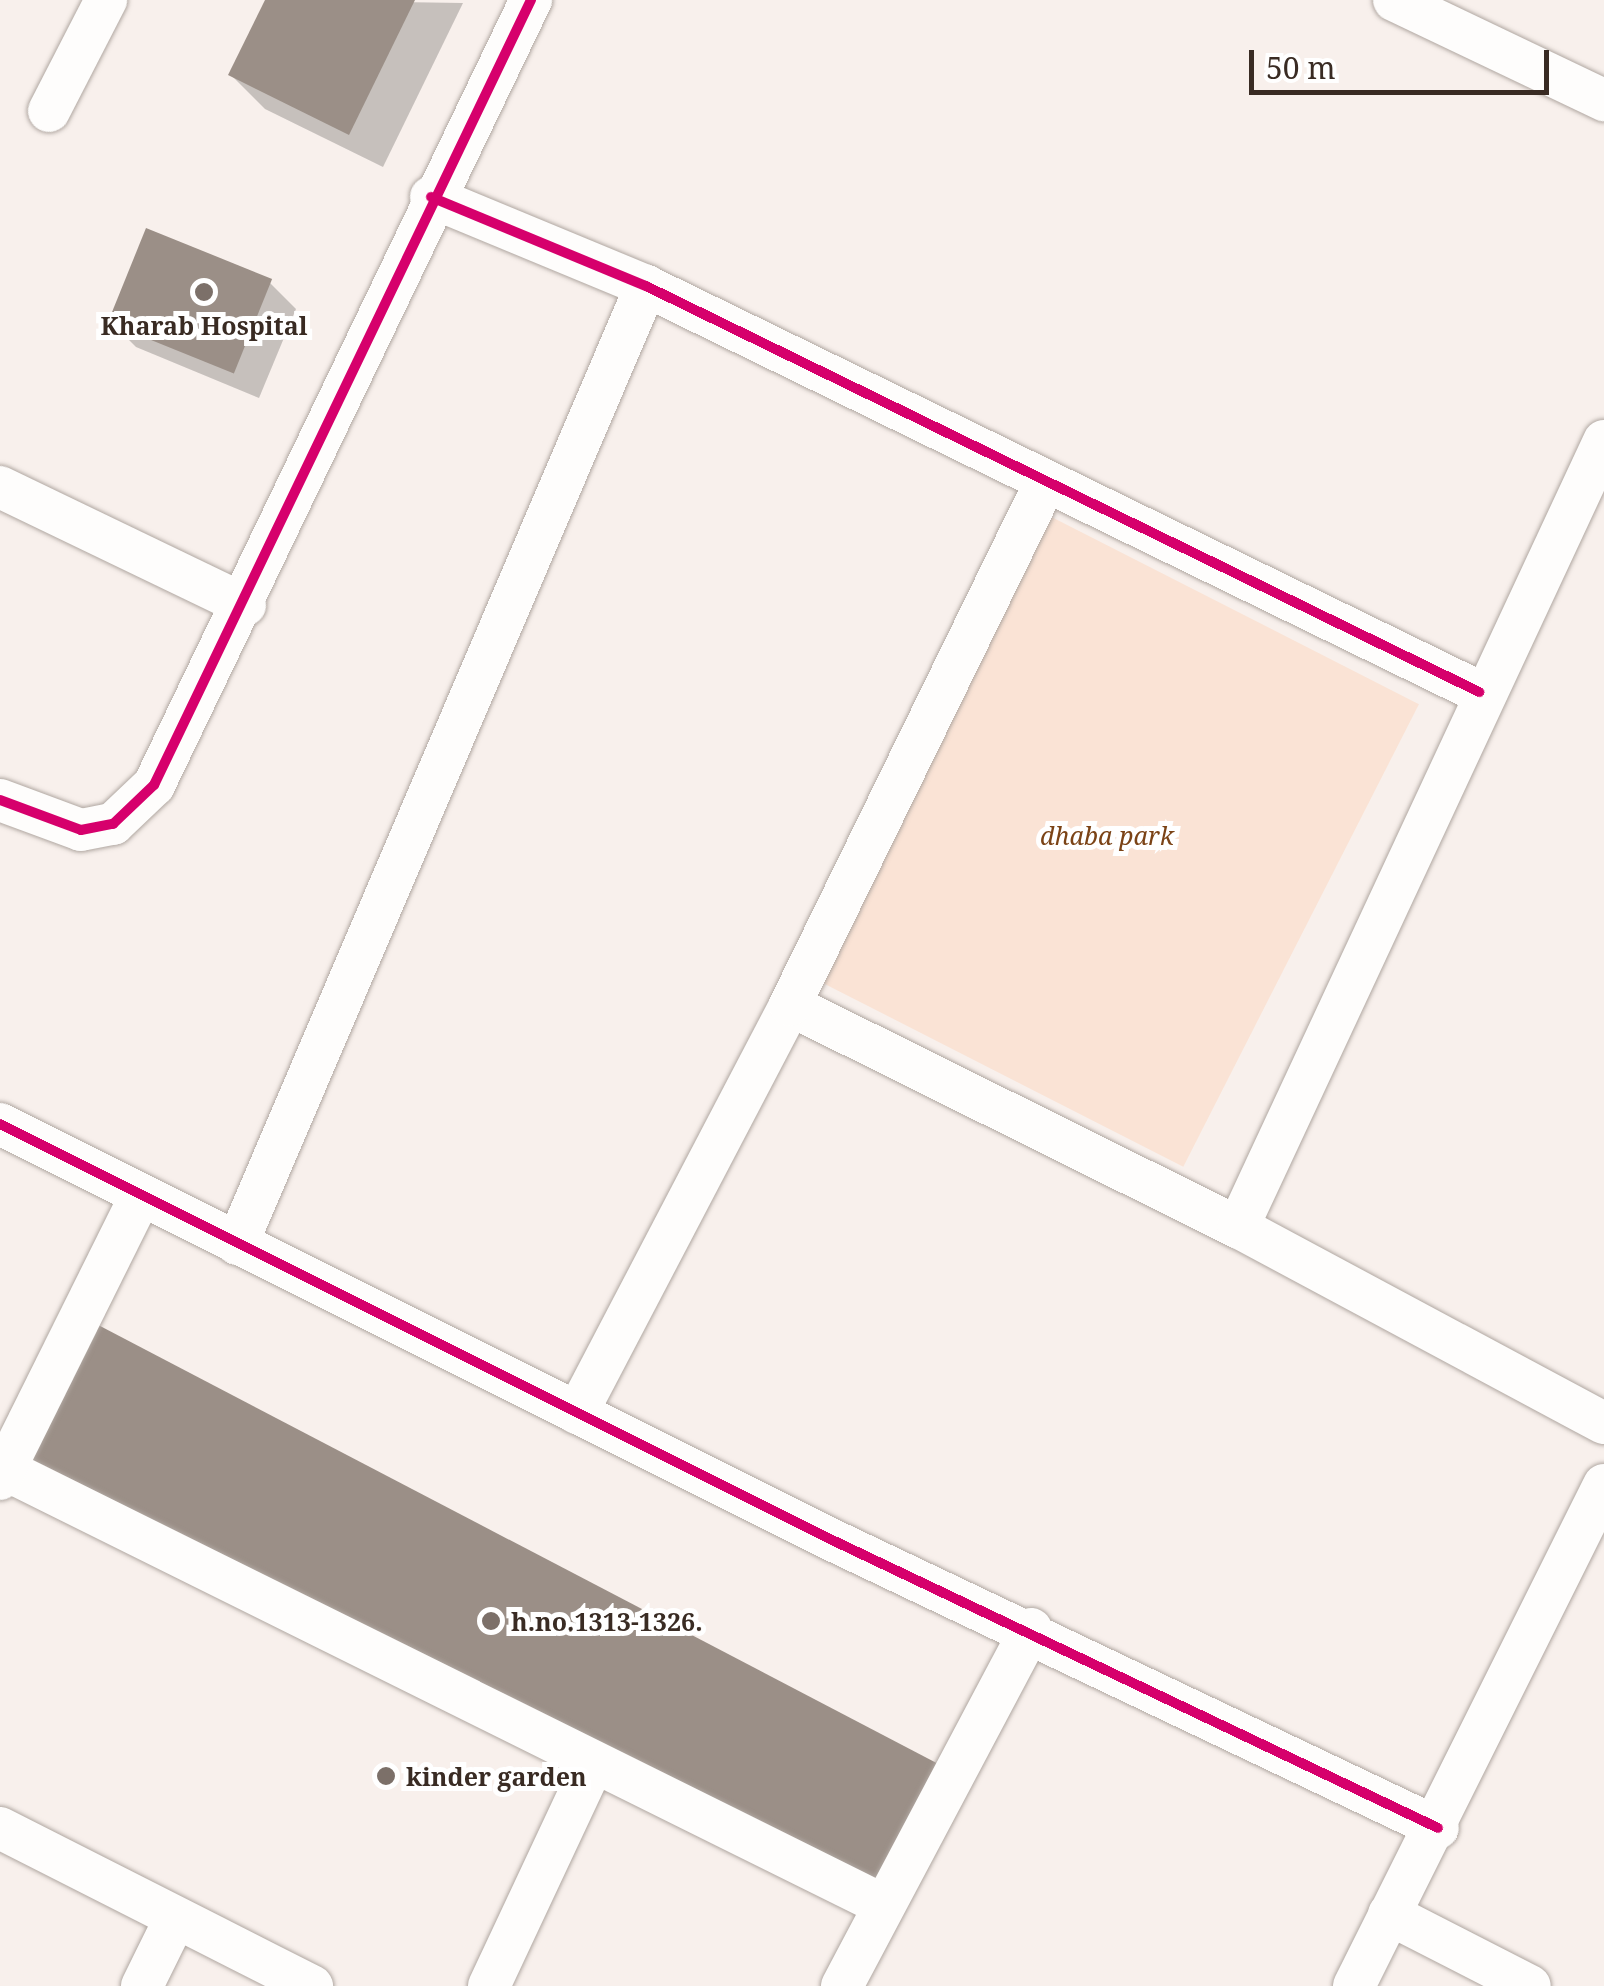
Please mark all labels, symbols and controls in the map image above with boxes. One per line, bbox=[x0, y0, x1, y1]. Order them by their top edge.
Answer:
scale bar bbox=[1254, 30, 1554, 92]
text: 50 m bbox=[1266, 47, 1336, 88]
marker: Kharab Hospital bbox=[191, 279, 217, 305]
place label: Kharab Hospital bbox=[100, 310, 308, 340]
park label: dhaba park bbox=[1040, 820, 1174, 850]
place label: h.no.1313-1326. bbox=[511, 1606, 702, 1636]
marker: h.no.1313-1326. bbox=[480, 1610, 502, 1632]
place label: kinder garden bbox=[406, 1761, 587, 1791]
marker: kinder garden bbox=[375, 1765, 397, 1787]

